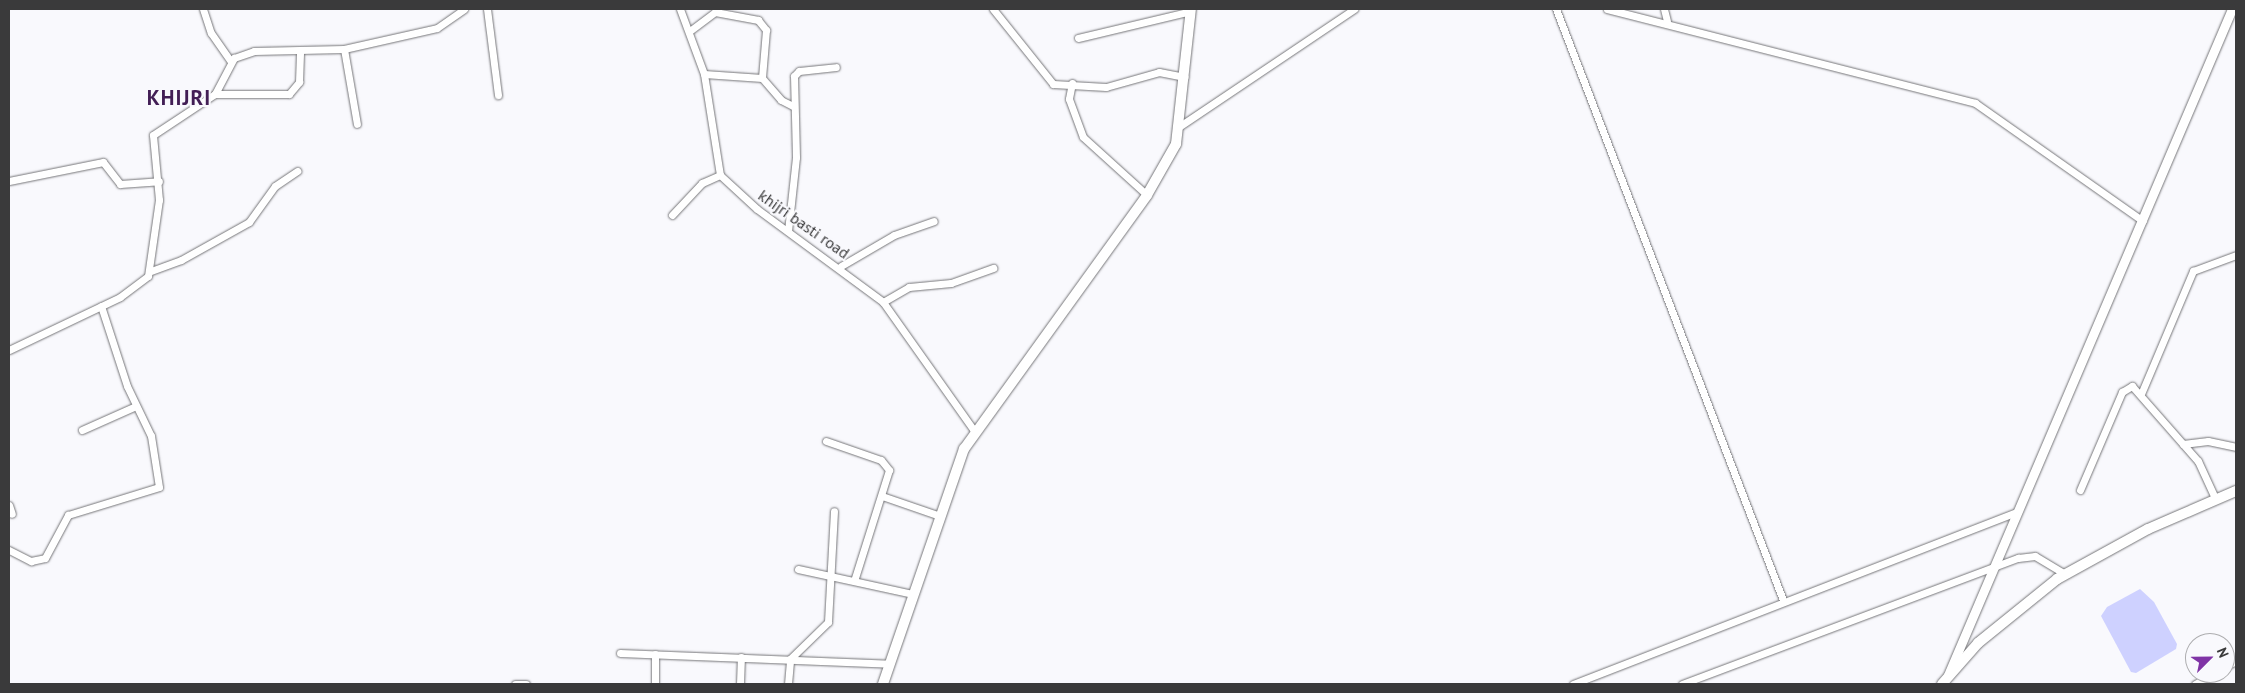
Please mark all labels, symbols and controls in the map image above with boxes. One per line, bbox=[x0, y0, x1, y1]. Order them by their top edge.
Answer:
district label: KHIJRI bbox=[146, 85, 212, 111]
street label: khijri basti road bbox=[755, 185, 853, 263]
north arrow bbox=[2185, 633, 2235, 683]
text: N bbox=[2213, 645, 2233, 660]

